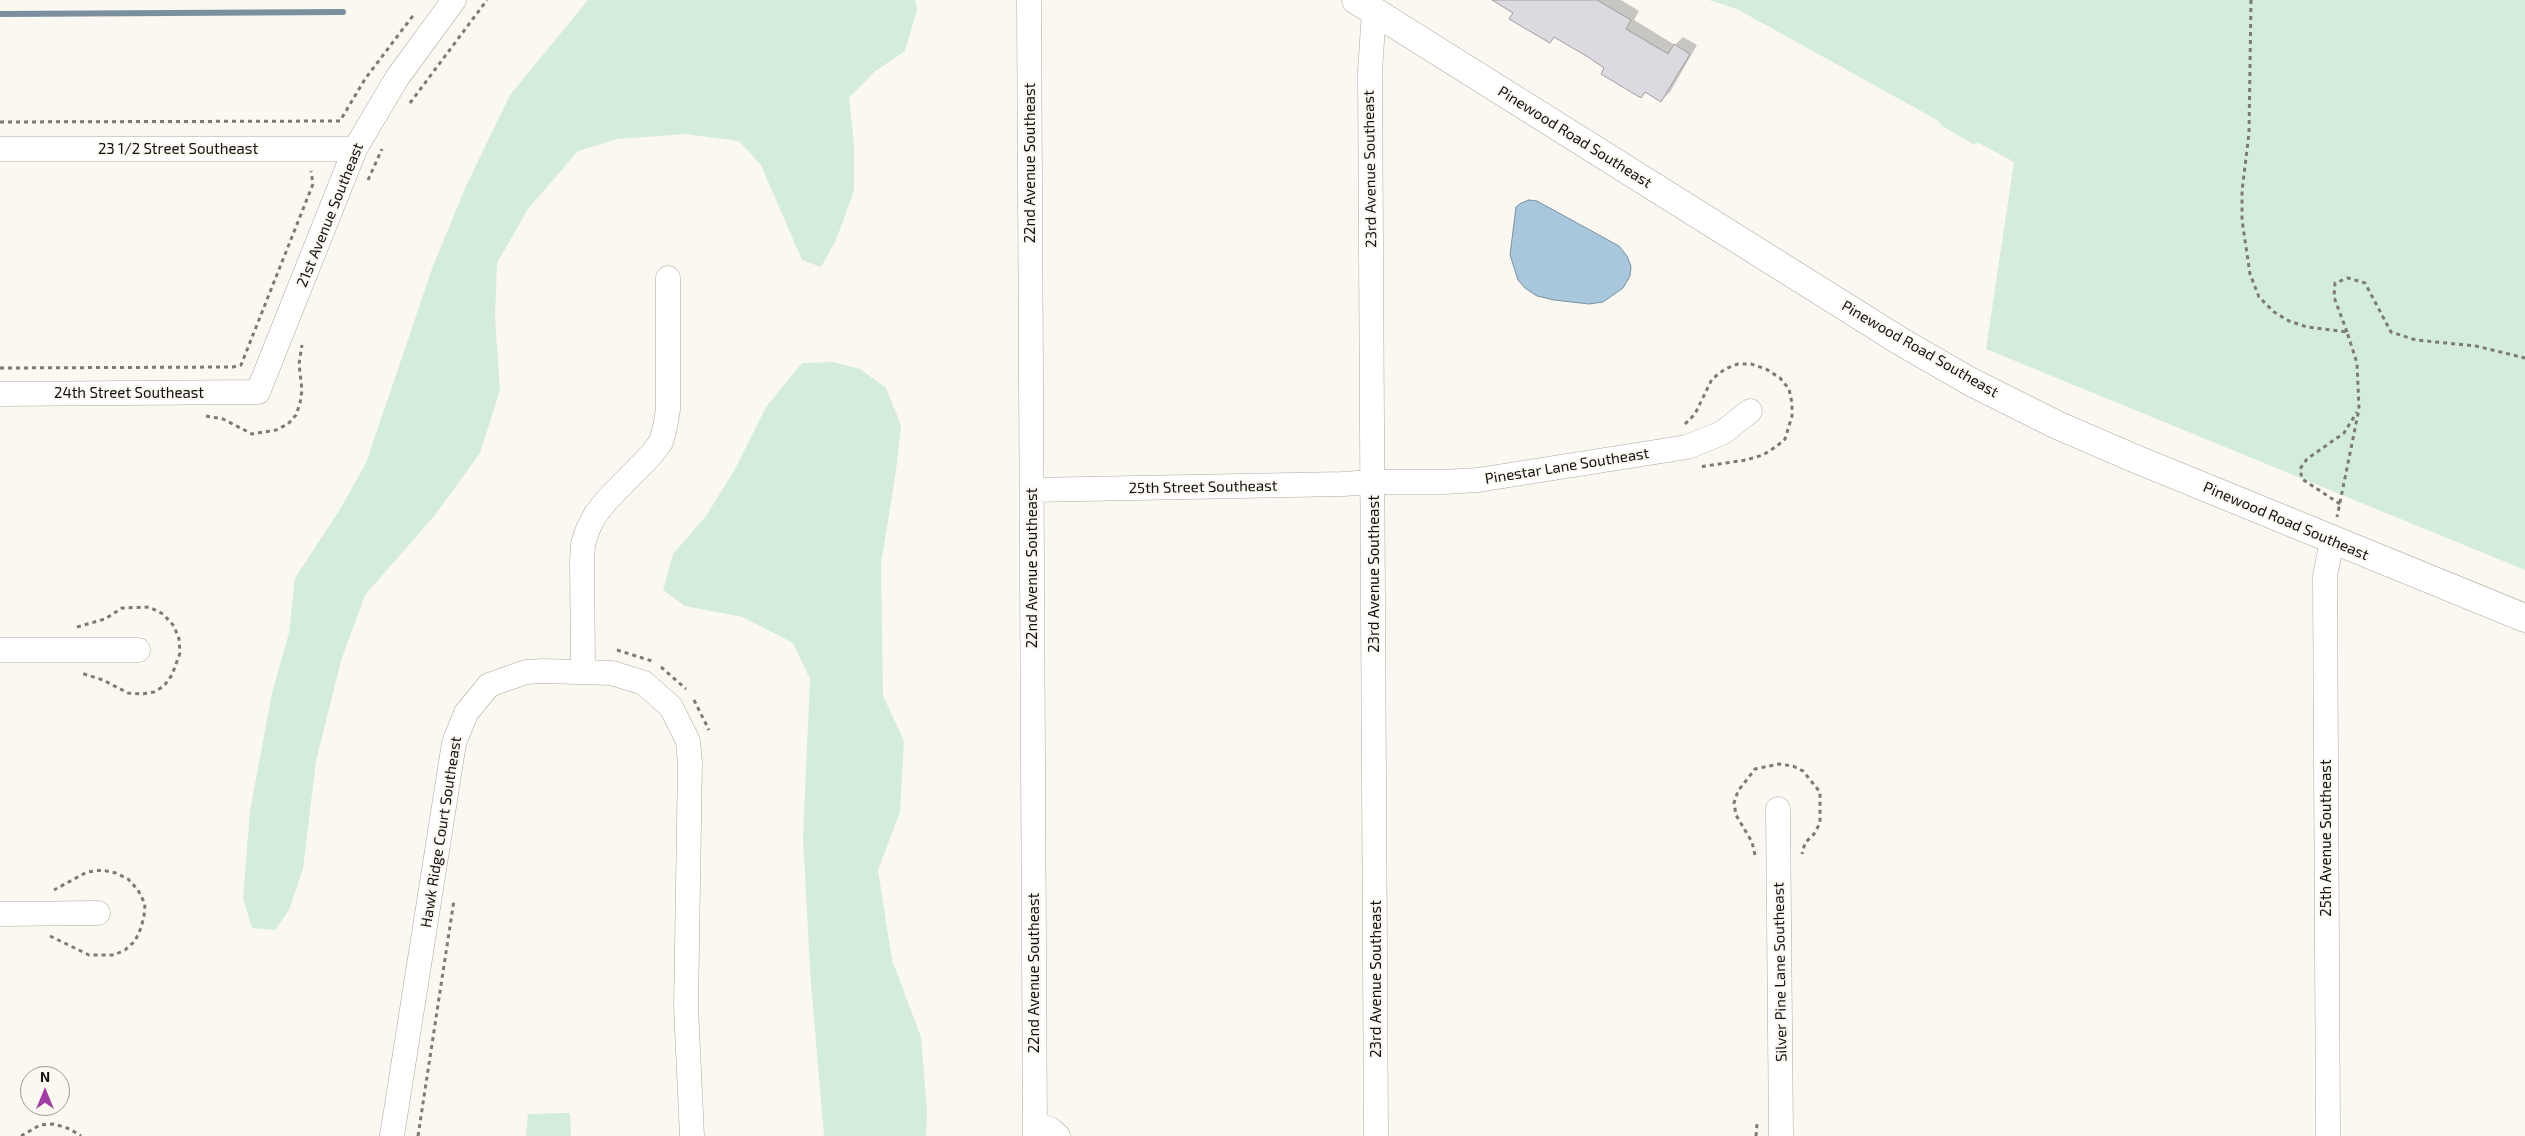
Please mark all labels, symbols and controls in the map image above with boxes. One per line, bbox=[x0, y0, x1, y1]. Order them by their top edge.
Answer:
street label: Pinewood Road Southeast bbox=[1495, 82, 1655, 192]
street label: 22nd Avenue Southeast bbox=[1021, 83, 1039, 243]
street label: 23rd Avenue Southeast bbox=[1360, 90, 1380, 248]
street label: 23 1/2 Street Southeast bbox=[98, 140, 258, 158]
street label: 21st Avenue Southeast bbox=[293, 140, 367, 290]
street label: Pinewood Road Southeast bbox=[1838, 297, 2002, 401]
street label: 24th Street Southeast bbox=[54, 384, 204, 402]
street label: Pinestar Lane Southeast bbox=[1484, 444, 1650, 488]
street label: 25th Street Southeast bbox=[1128, 477, 1278, 497]
street label: Pinewood Road Southeast bbox=[2201, 478, 2371, 564]
street label: 22nd Avenue Southeast bbox=[1023, 488, 1041, 648]
street label: 23rd Avenue Southeast bbox=[1365, 495, 1383, 653]
street label: Hawk Ridge Court Southeast bbox=[417, 735, 465, 929]
street label: 25th Avenue Southeast bbox=[2317, 759, 2335, 917]
street label: Silver Pine Lane Southeast bbox=[1769, 882, 1791, 1062]
street label: 22nd Avenue Southeast bbox=[1025, 893, 1043, 1053]
street label: 23rd Avenue Southeast bbox=[1367, 900, 1385, 1058]
north arrow bbox=[20, 1066, 70, 1116]
text: N bbox=[40, 1068, 50, 1085]

